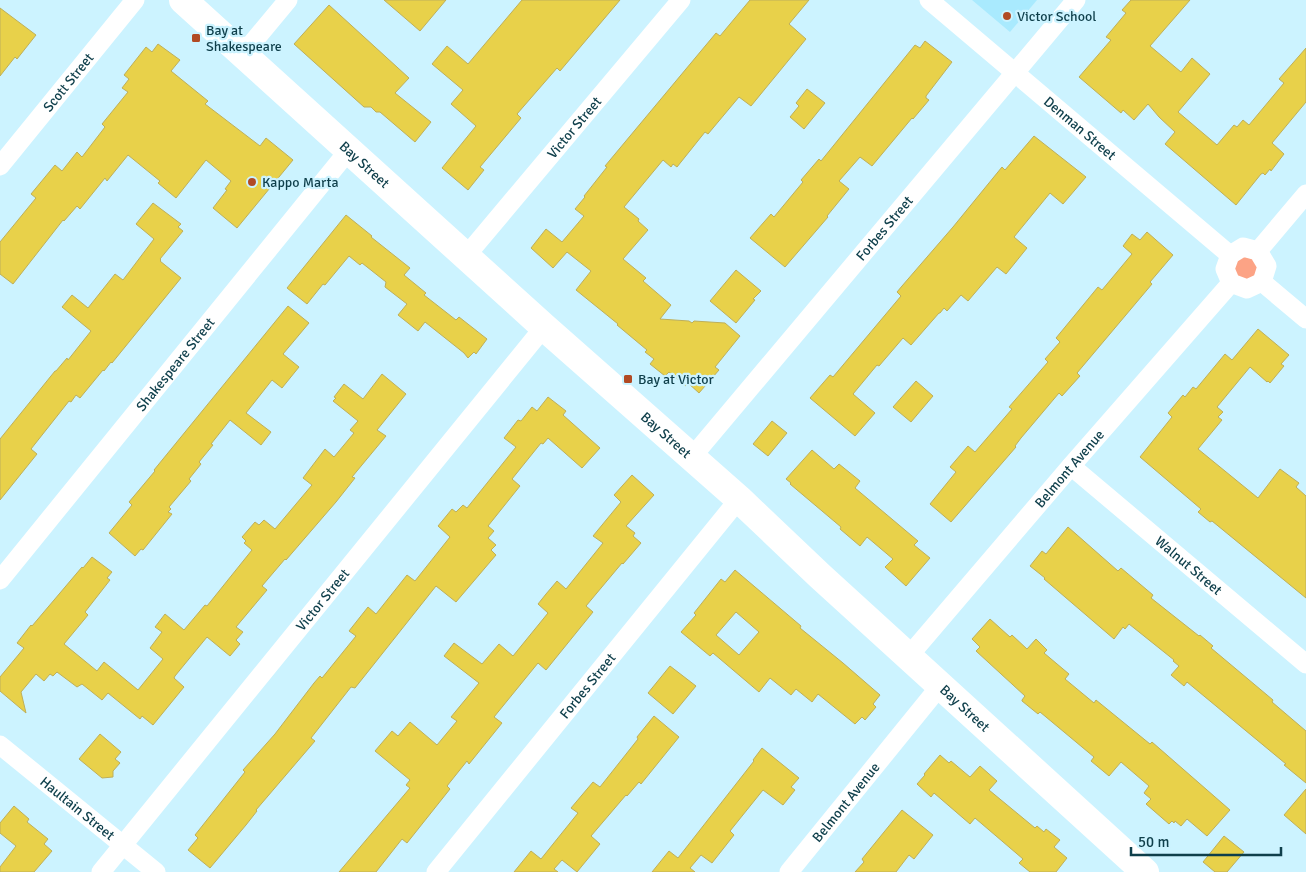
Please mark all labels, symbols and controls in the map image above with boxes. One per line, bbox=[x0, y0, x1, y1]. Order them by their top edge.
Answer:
place label: Victor School bbox=[1017, 8, 1096, 25]
marker: Victor School bbox=[1001, 10, 1013, 22]
place label: Bay at Shakespeare bbox=[206, 22, 282, 55]
marker: Bay at Shakespeare bbox=[190, 32, 202, 44]
street label: Scott Street bbox=[39, 49, 97, 115]
street label: Victor Street bbox=[543, 93, 605, 162]
street label: Denman Street bbox=[1041, 93, 1120, 163]
street label: Bay Street bbox=[336, 138, 393, 192]
place label: Kappo Marta bbox=[262, 174, 338, 191]
marker: Kappo Marta bbox=[246, 176, 258, 188]
street label: Forbes Street bbox=[852, 192, 916, 264]
street label: Shakespeare Street bbox=[132, 314, 218, 414]
place label: Bay at Victor bbox=[638, 371, 714, 388]
marker: Bay at Victor bbox=[622, 373, 634, 385]
street label: Bay Street bbox=[637, 408, 695, 462]
street label: Belmont Avenue bbox=[1031, 426, 1107, 511]
street label: Walnut Street bbox=[1152, 532, 1226, 598]
street label: Victor Street bbox=[292, 565, 353, 634]
street label: Forbes Street bbox=[556, 649, 619, 722]
street label: Bay Street bbox=[937, 681, 994, 735]
street label: Belmont Avenue bbox=[808, 759, 883, 845]
street label: Haultain Street bbox=[37, 773, 118, 844]
scale bar bbox=[1131, 824, 1281, 856]
text: 50 m bbox=[1138, 833, 1169, 851]

